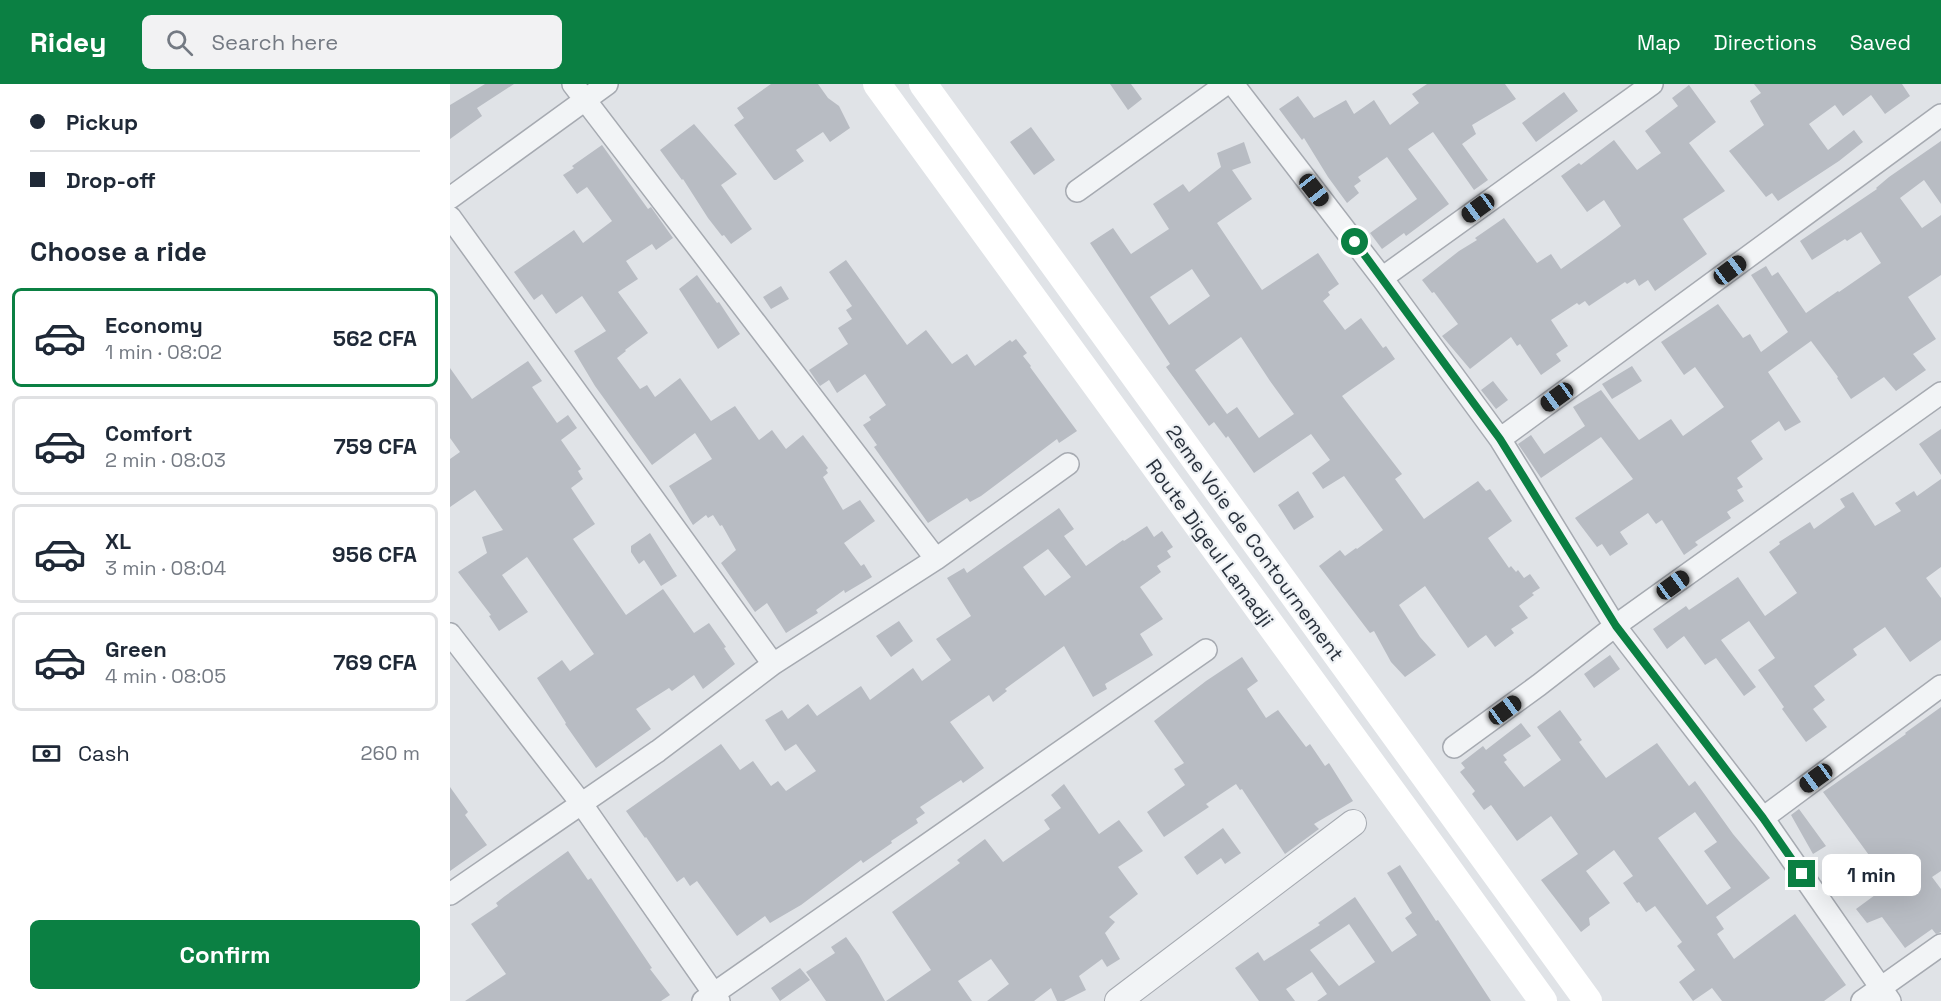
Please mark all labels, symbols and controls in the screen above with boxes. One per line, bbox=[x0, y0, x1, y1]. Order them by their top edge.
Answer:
search box bbox=[142, 15, 562, 69]
text: Ridey bbox=[30, 24, 106, 60]
icon: search bbox=[163, 26, 196, 59]
text: Search here bbox=[211, 28, 338, 56]
text: Map bbox=[1637, 29, 1681, 56]
text: Directions bbox=[1714, 29, 1817, 56]
text: Saved bbox=[1850, 29, 1911, 56]
text: Pickup bbox=[66, 108, 138, 136]
text: Drop-off bbox=[66, 166, 156, 194]
car bbox=[1296, 170, 1332, 210]
car bbox=[1458, 190, 1498, 226]
route start bbox=[1341, 228, 1368, 255]
text: Choose a ride bbox=[30, 234, 207, 269]
car bbox=[1710, 252, 1750, 288]
icon: car bbox=[33, 311, 87, 365]
text: Economy bbox=[105, 311, 203, 339]
text: 562 CFA bbox=[333, 324, 417, 352]
text: 1 min · 08:02 bbox=[105, 339, 222, 365]
car bbox=[1537, 379, 1577, 415]
icon: car bbox=[33, 419, 87, 473]
text: Comfort bbox=[105, 419, 193, 447]
street label: 2eme Voie de Contournement bbox=[1160, 420, 1350, 666]
text: 759 CFA bbox=[334, 432, 417, 460]
text: 2 min · 08:03 bbox=[105, 447, 226, 473]
street label: Route Digeul Lamadji bbox=[1140, 454, 1280, 632]
icon: car bbox=[33, 527, 87, 581]
text: XL bbox=[105, 527, 131, 555]
text: 956 CFA bbox=[332, 540, 417, 568]
text: 3 min · 08:04 bbox=[105, 555, 226, 581]
car bbox=[1653, 567, 1693, 603]
icon: car bbox=[33, 635, 87, 689]
text: Green bbox=[105, 635, 167, 663]
text: 769 CFA bbox=[333, 648, 417, 676]
text: 4 min · 08:05 bbox=[105, 663, 226, 689]
car bbox=[1485, 692, 1525, 728]
icon: cash bbox=[30, 737, 63, 770]
text: Cash bbox=[78, 739, 130, 767]
text: 260 m bbox=[361, 740, 420, 766]
car bbox=[1796, 760, 1836, 796]
callout: 1 min bbox=[1823, 853, 1922, 895]
route end bbox=[1788, 860, 1815, 887]
text: 1 min bbox=[1847, 862, 1896, 888]
button: Confirm bbox=[30, 920, 420, 989]

